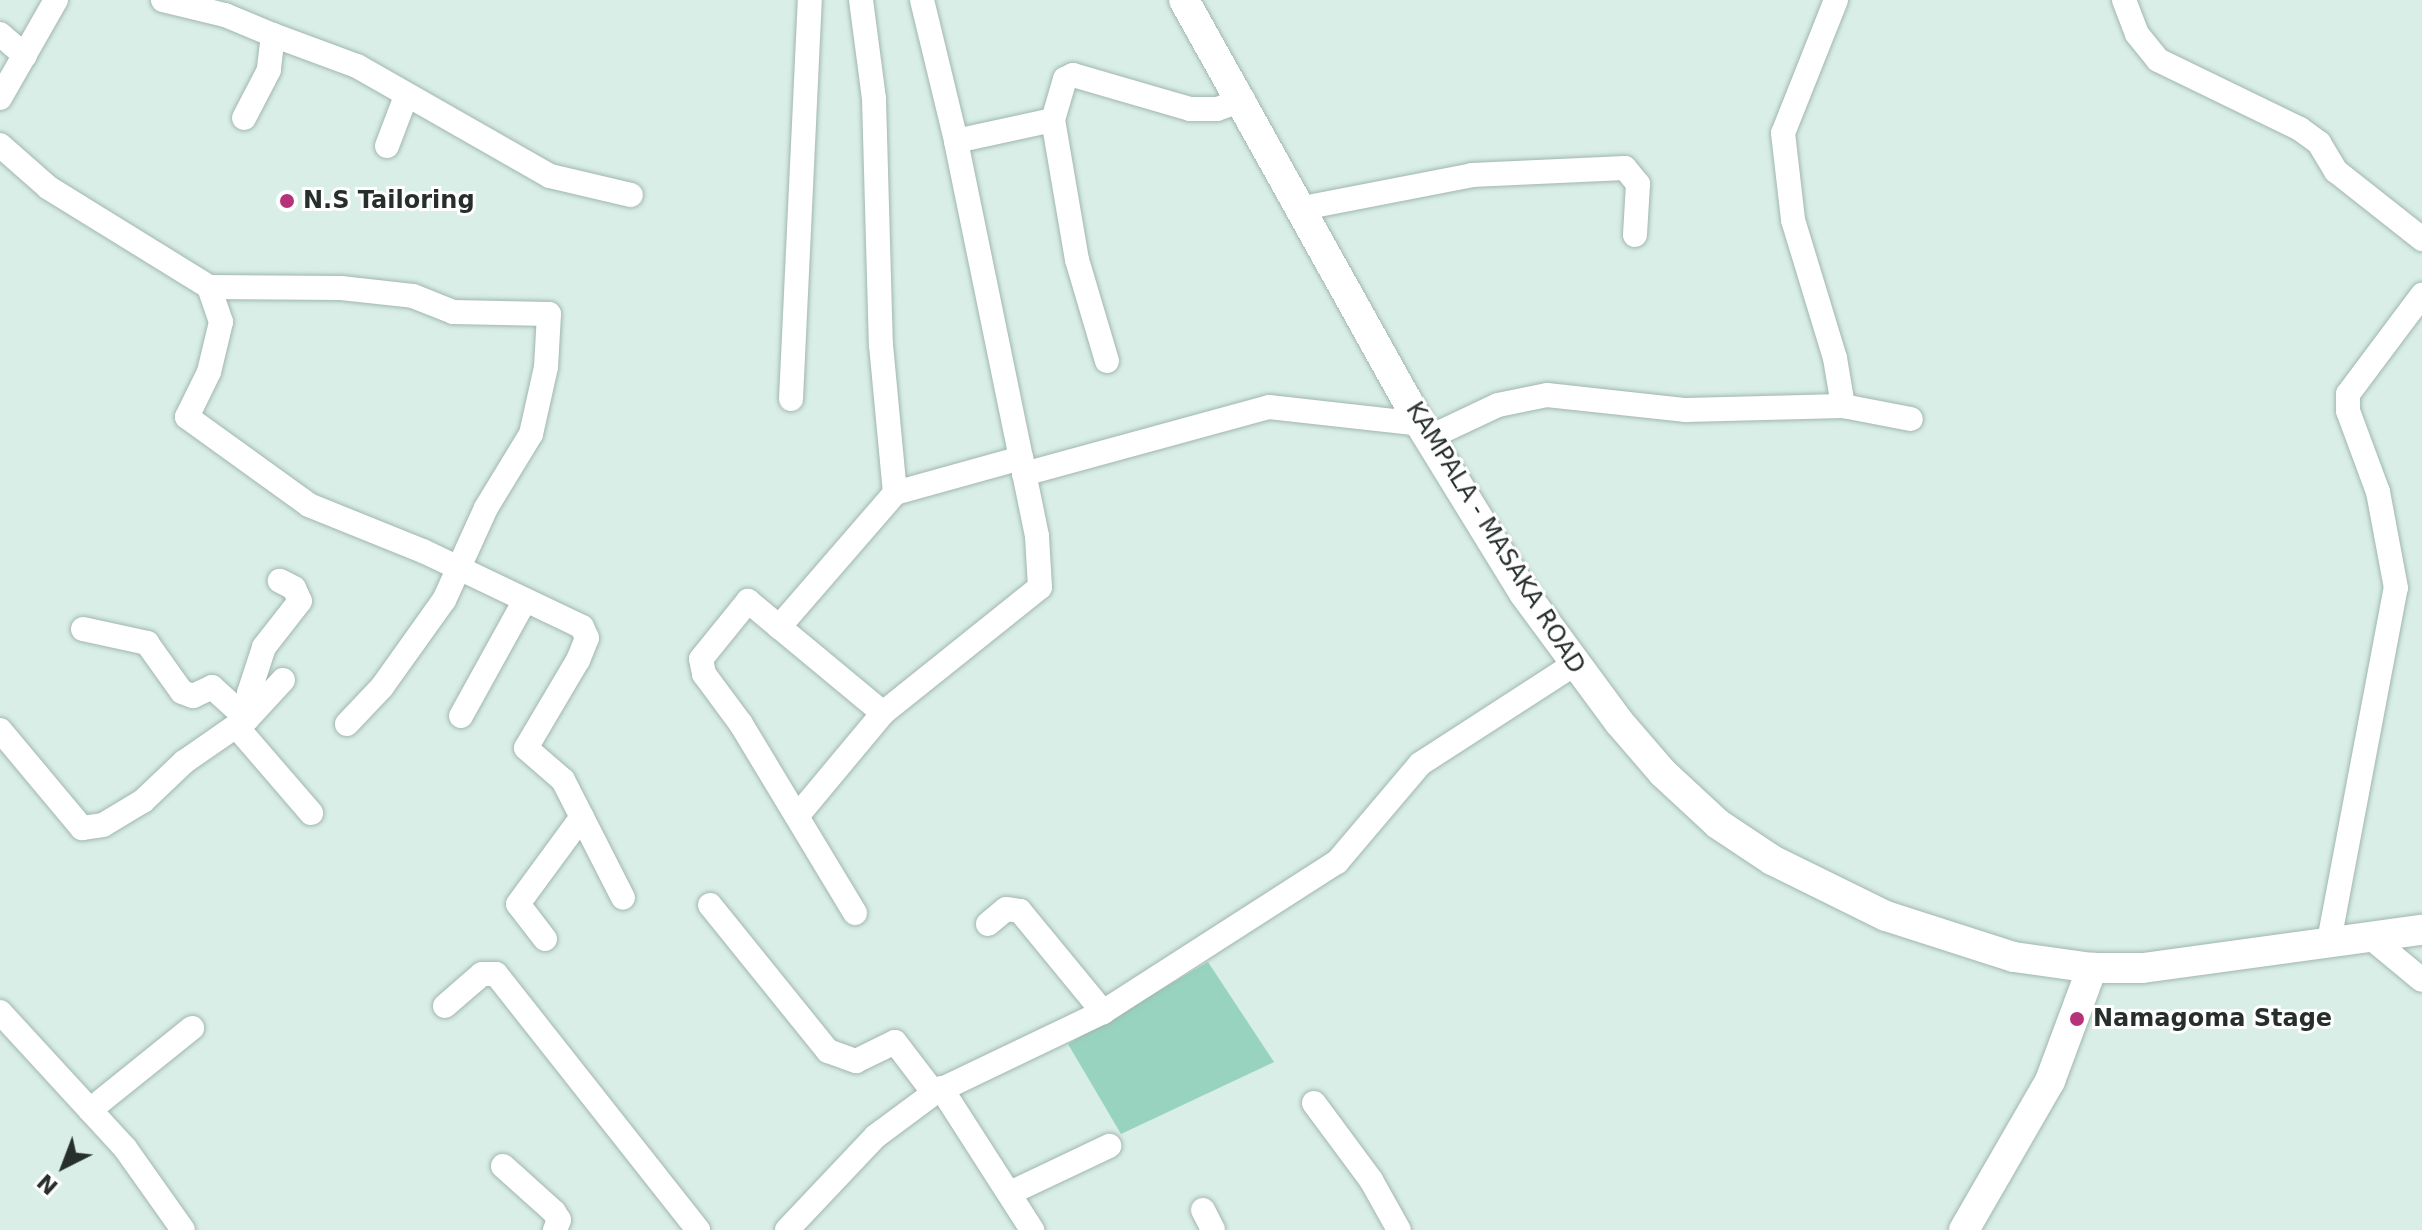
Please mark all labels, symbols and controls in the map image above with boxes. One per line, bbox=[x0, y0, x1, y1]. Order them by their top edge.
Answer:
place label: N.S Tailoring bbox=[303, 187, 475, 215]
marker: N.S Tailoring bbox=[278, 192, 296, 210]
street label: KAMPALA - MASAKA ROAD bbox=[1399, 397, 1591, 679]
place label: Namagoma Stage bbox=[2093, 1005, 2332, 1033]
marker: Namagoma Stage bbox=[2068, 1010, 2086, 1028]
north arrow bbox=[24, 1126, 104, 1206]
text: N bbox=[32, 1169, 63, 1200]

